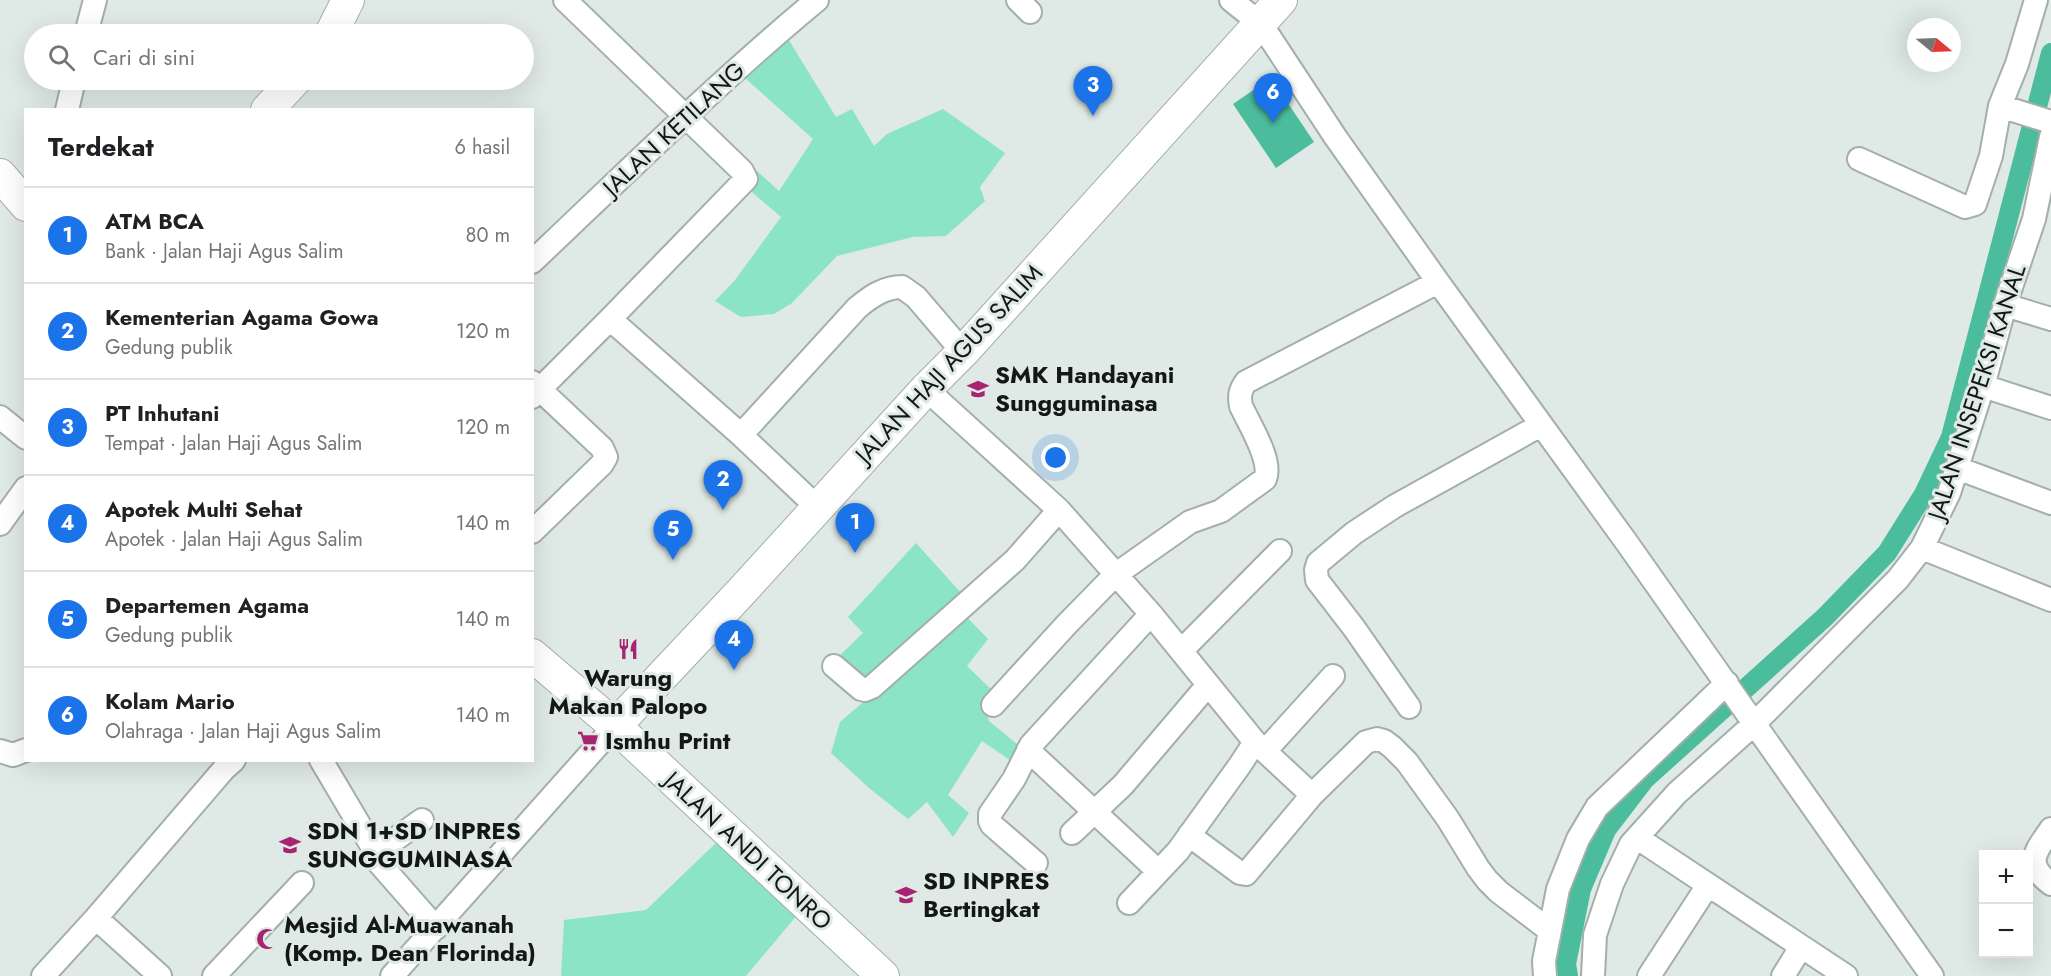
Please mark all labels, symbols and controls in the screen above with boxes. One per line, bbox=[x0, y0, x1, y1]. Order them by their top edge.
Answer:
north arrow bbox=[1907, 18, 1961, 72]
search box bbox=[24, 24, 534, 90]
icon: search bbox=[45, 41, 78, 74]
text: Cari di sini bbox=[93, 41, 195, 73]
street label: JALAN KETILANG bbox=[593, 53, 753, 206]
pin: 3 bbox=[1074, 66, 1112, 116]
pin: 6 bbox=[1254, 74, 1292, 123]
text: Terdekat bbox=[48, 128, 154, 166]
text: 6 hasil bbox=[455, 133, 510, 162]
text: ATM BCA bbox=[105, 205, 204, 237]
text: 1 bbox=[62, 221, 73, 250]
text: 80 m bbox=[465, 221, 510, 250]
text: Bank · Jalan Haji Agus Salim bbox=[105, 237, 343, 266]
street label: JALAN HAJI AGUS SALIM bbox=[845, 256, 1050, 473]
street label: JALAN INSEPEKSI KANAL bbox=[1918, 260, 2034, 527]
text: Kementerian Agama Gowa bbox=[105, 301, 379, 333]
text: 2 bbox=[61, 317, 74, 346]
text: 120 m bbox=[456, 317, 510, 346]
text: Gedung publik bbox=[105, 333, 233, 362]
place label: SMK Handayani Sungguminasa bbox=[995, 357, 1174, 420]
school or university icon: SMK Handayani Sungguminasa bbox=[966, 377, 990, 401]
text: PT Inhutani bbox=[105, 397, 219, 429]
text: 3 bbox=[61, 413, 74, 442]
text: 120 m bbox=[456, 413, 510, 442]
text: Tempat · Jalan Haji Agus Salim bbox=[105, 429, 362, 458]
your location bbox=[1041, 443, 1070, 472]
pin: 2 bbox=[704, 460, 742, 510]
text: Apotek Multi Sehat bbox=[105, 493, 302, 525]
pin: 1 bbox=[836, 504, 874, 553]
text: 4 bbox=[61, 509, 74, 538]
text: 140 m bbox=[456, 509, 510, 538]
pin: 5 bbox=[654, 510, 692, 560]
text: Apotek · Jalan Haji Agus Salim bbox=[105, 525, 363, 554]
text: Departemen Agama bbox=[105, 589, 309, 621]
text: 5 bbox=[61, 605, 74, 634]
text: 140 m bbox=[456, 605, 510, 634]
pin: 4 bbox=[714, 620, 754, 670]
text: Gedung publik bbox=[105, 621, 233, 650]
restaurant icon: Warung Makan Palopo bbox=[616, 637, 640, 661]
place label: Warung Makan Palopo bbox=[549, 660, 707, 723]
text: Kolam Mario bbox=[105, 685, 235, 717]
text: 6 bbox=[61, 701, 74, 730]
text: 140 m bbox=[456, 701, 510, 730]
text: Olahraga · Jalan Haji Agus Salim bbox=[105, 717, 381, 746]
place label: Ismhu Print bbox=[605, 723, 731, 758]
supermarket icon: Ismhu Print bbox=[576, 729, 600, 753]
street label: JALAN ANDI TONRO bbox=[654, 761, 840, 938]
place label: SDN 1+SD INPRES SUNGGUMINASA bbox=[307, 813, 521, 876]
school or university icon: SDN 1+SD INPRES SUNGGUMINASA bbox=[278, 833, 302, 857]
map controls bbox=[1979, 850, 2033, 958]
button: + bbox=[1979, 850, 2033, 904]
place label: SD INPRES Bertingkat bbox=[923, 863, 1049, 926]
school or university icon: SD INPRES Bertingkat bbox=[894, 883, 918, 907]
button: − bbox=[1979, 904, 2033, 958]
place label: Mesjid Al-Muawanah (Komp. Dean Florinda) bbox=[284, 907, 536, 970]
mosque icon: Mesjid Al-Muawanah (Komp. Dean Florinda) bbox=[255, 927, 279, 951]

